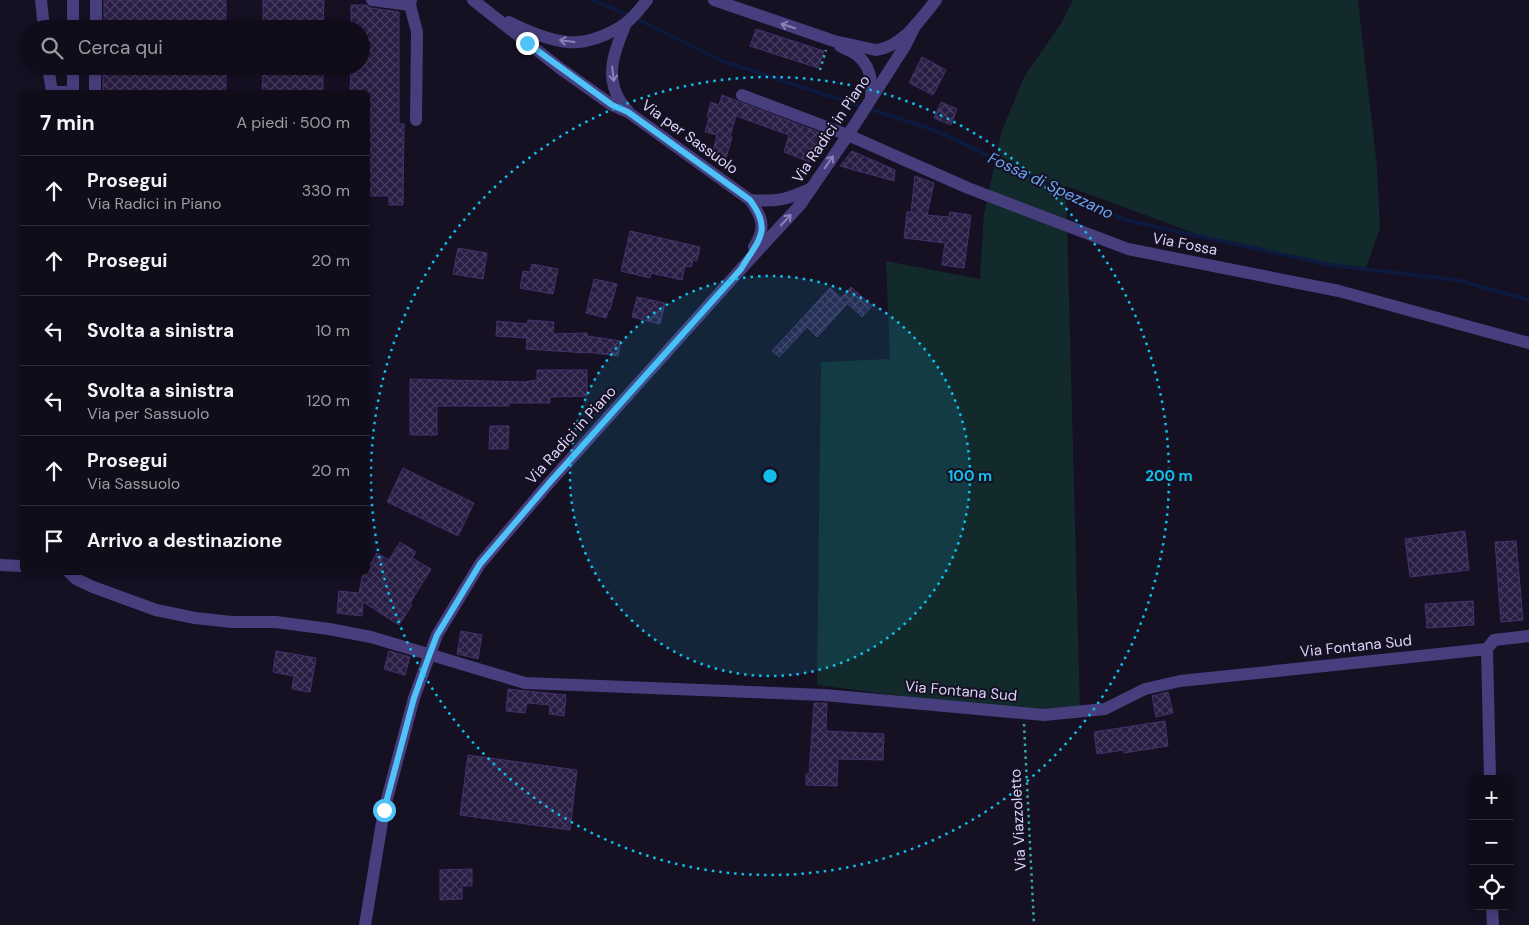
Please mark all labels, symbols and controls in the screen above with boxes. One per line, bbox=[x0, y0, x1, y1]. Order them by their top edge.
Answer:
search box bbox=[20, 20, 370, 75]
one-way arrow bbox=[780, 21, 796, 30]
route end bbox=[516, 32, 539, 55]
icon: search bbox=[38, 34, 66, 62]
text: Cerca qui bbox=[78, 35, 163, 60]
one-way arrow bbox=[560, 36, 576, 46]
one-way arrow bbox=[608, 66, 618, 82]
street label: Via Radici in Piano bbox=[787, 71, 875, 187]
street label: Via per Sassuolo bbox=[638, 95, 742, 179]
text: 7 min bbox=[40, 109, 95, 137]
text: A piedi · 500 m bbox=[236, 112, 350, 133]
water label: Fossa di Spezzano bbox=[985, 147, 1117, 224]
one-way arrow bbox=[824, 155, 834, 169]
text: Prosegui bbox=[87, 168, 167, 193]
icon: ahead bbox=[40, 177, 68, 205]
text: 330 m bbox=[302, 180, 350, 201]
text: Via Radici in Piano bbox=[87, 193, 221, 214]
one-way arrow bbox=[780, 214, 792, 226]
street label: Via Fossa bbox=[1151, 228, 1219, 260]
icon: ahead bbox=[40, 247, 68, 275]
text: Prosegui bbox=[87, 248, 167, 273]
text: 20 m bbox=[311, 250, 350, 271]
icon: left bbox=[40, 317, 68, 345]
text: Svolta a sinistra bbox=[87, 318, 234, 343]
text: 10 m bbox=[316, 320, 350, 341]
text: Svolta a sinistra bbox=[87, 378, 234, 403]
street label: Via Radici in Piano bbox=[521, 381, 621, 489]
icon: left bbox=[40, 387, 68, 415]
text: 120 m bbox=[306, 390, 350, 411]
text: Via per Sassuolo bbox=[87, 403, 210, 424]
text: Prosegui bbox=[87, 448, 167, 473]
icon: ahead bbox=[40, 457, 68, 485]
text: 20 m bbox=[311, 460, 350, 481]
text: 100 m bbox=[948, 466, 992, 486]
text: 200 m bbox=[1145, 466, 1193, 486]
centre of rings bbox=[761, 467, 779, 485]
text: Via Sassuolo bbox=[87, 473, 180, 494]
icon: arrive bbox=[40, 527, 68, 555]
text: Arrivo a destinazione bbox=[87, 528, 282, 553]
street label: Via Fontana Sud bbox=[1299, 630, 1413, 662]
street label: Via Fontana Sud bbox=[904, 676, 1018, 706]
street label: Via Viazzoletto bbox=[1005, 768, 1031, 872]
map controls bbox=[1469, 775, 1514, 910]
button: + bbox=[1469, 775, 1514, 820]
route start bbox=[373, 799, 396, 822]
button: − bbox=[1469, 820, 1514, 865]
button: locate bbox=[1469, 865, 1514, 910]

